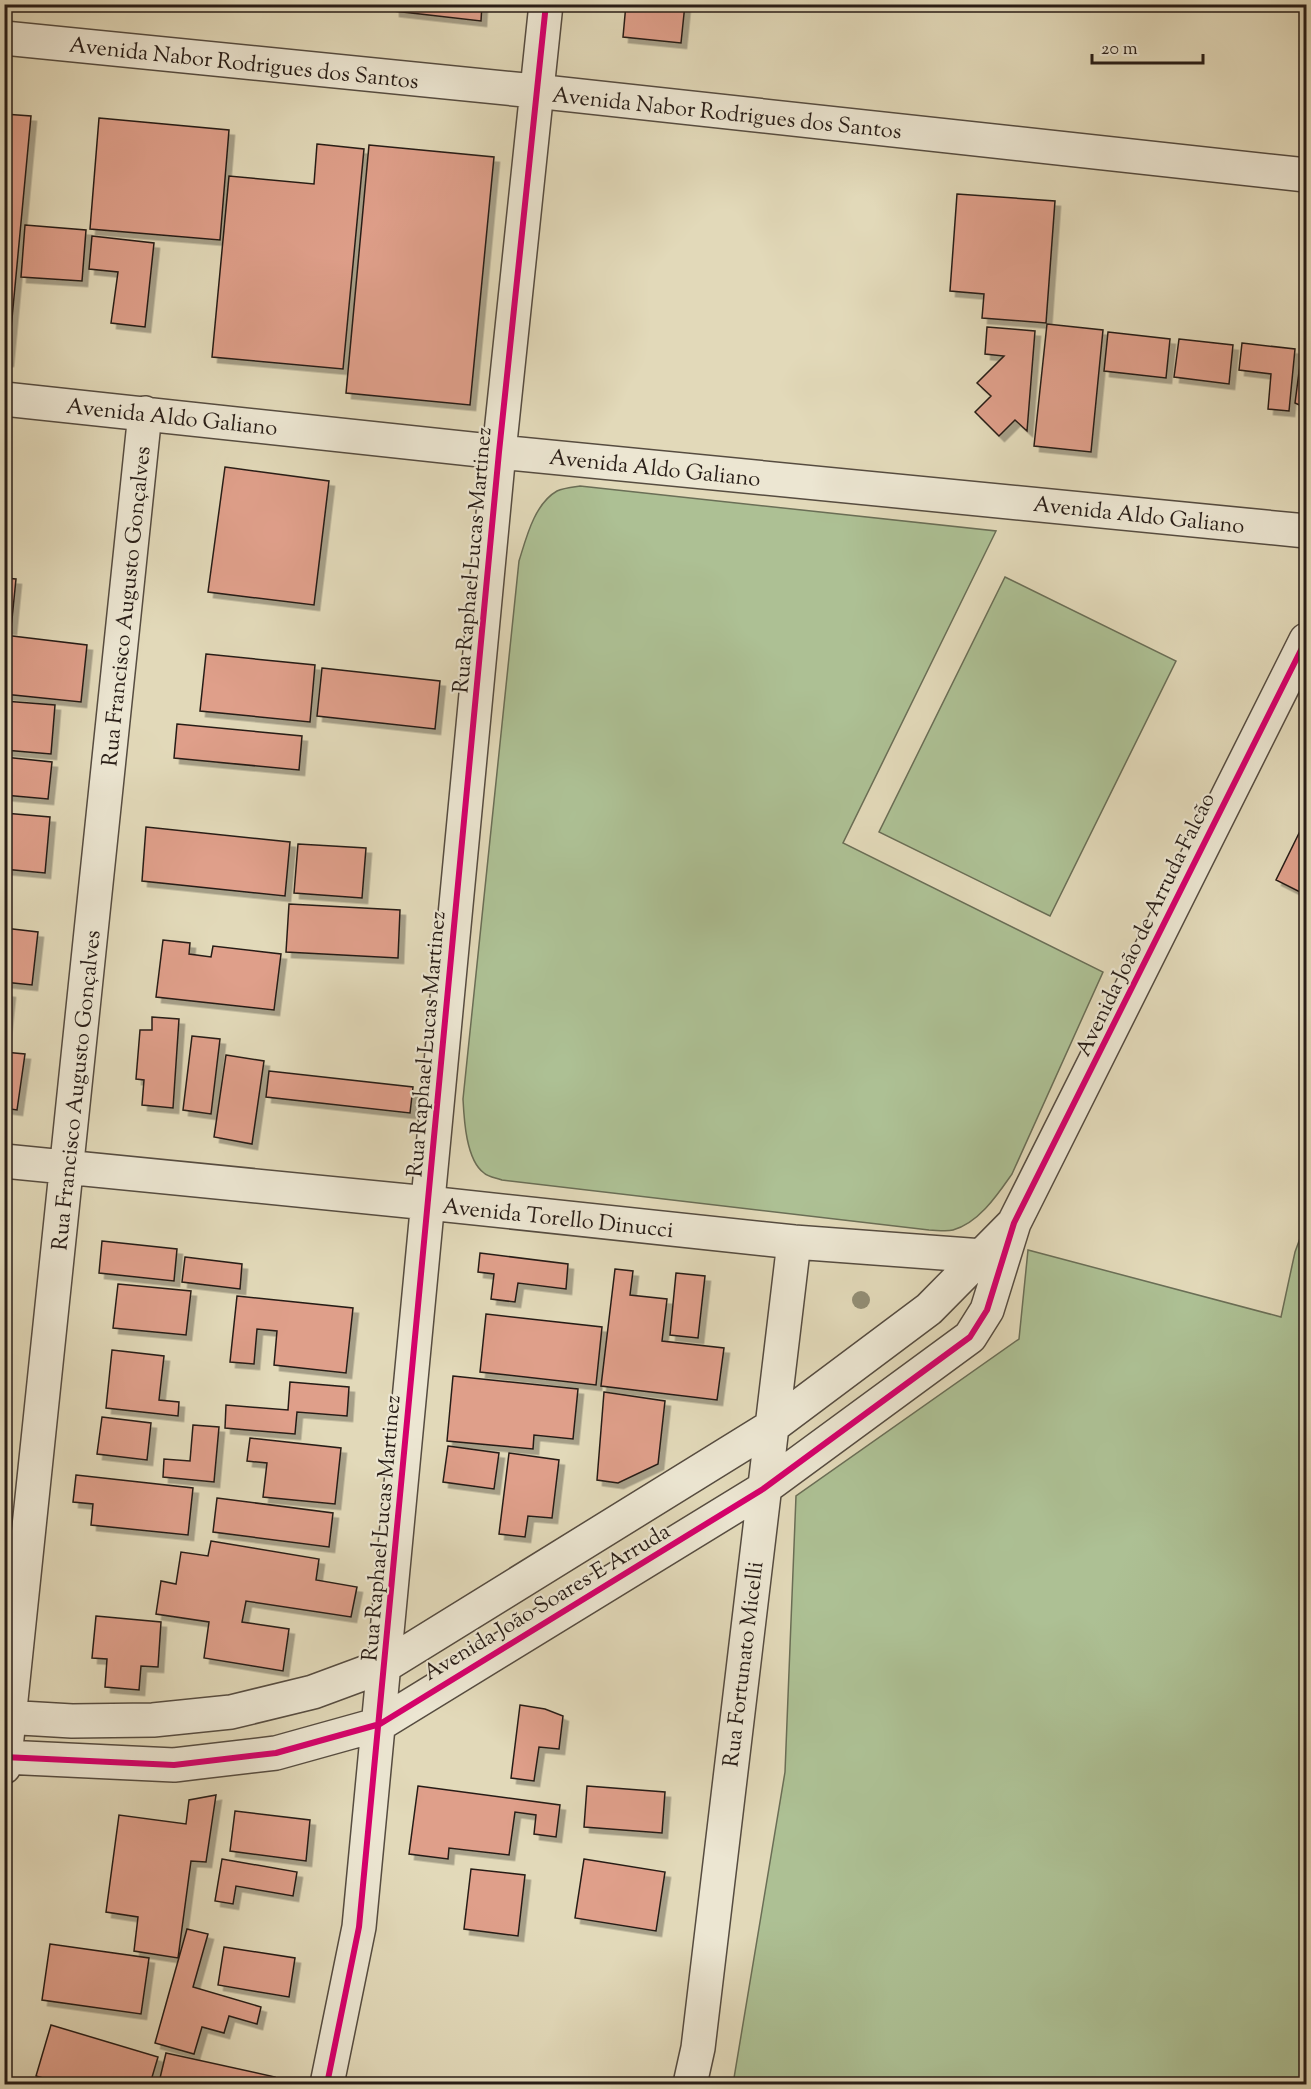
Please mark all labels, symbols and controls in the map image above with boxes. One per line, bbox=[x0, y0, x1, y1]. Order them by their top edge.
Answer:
scale bar bbox=[1092, 27, 1203, 65]
street label: Avenida Nabor Rodrigues dos Santos bbox=[67, 31, 420, 99]
text: 20 m bbox=[1101, 37, 1138, 63]
street label: Avenida Nabor Rodrigues dos Santos bbox=[550, 81, 903, 149]
street label: Avenida Aldo Galiano bbox=[64, 392, 279, 446]
street label: Rua Raphael Lucas Martinez bbox=[446, 426, 502, 695]
street label: Avenida Aldo Galiano bbox=[547, 443, 762, 497]
street label: Rua Francisco Augusto Gonçalves bbox=[95, 445, 161, 768]
street label: Avenida Aldo Galiano bbox=[1031, 490, 1246, 544]
street label: Avenida João de Arruda Falcão bbox=[1069, 788, 1225, 1063]
street label: Rua Raphael Lucas Martinez bbox=[400, 910, 456, 1179]
street label: Rua Francisco Augusto Gonçalves bbox=[45, 929, 111, 1252]
street label: Avenida Torello Dinucci bbox=[441, 1192, 675, 1248]
street label: Rua Raphael Lucas Martinez bbox=[355, 1394, 411, 1663]
street label: Avenida João Soares E Arruda bbox=[418, 1517, 677, 1690]
street label: Rua Fortunato Micelli bbox=[716, 1560, 773, 1769]

